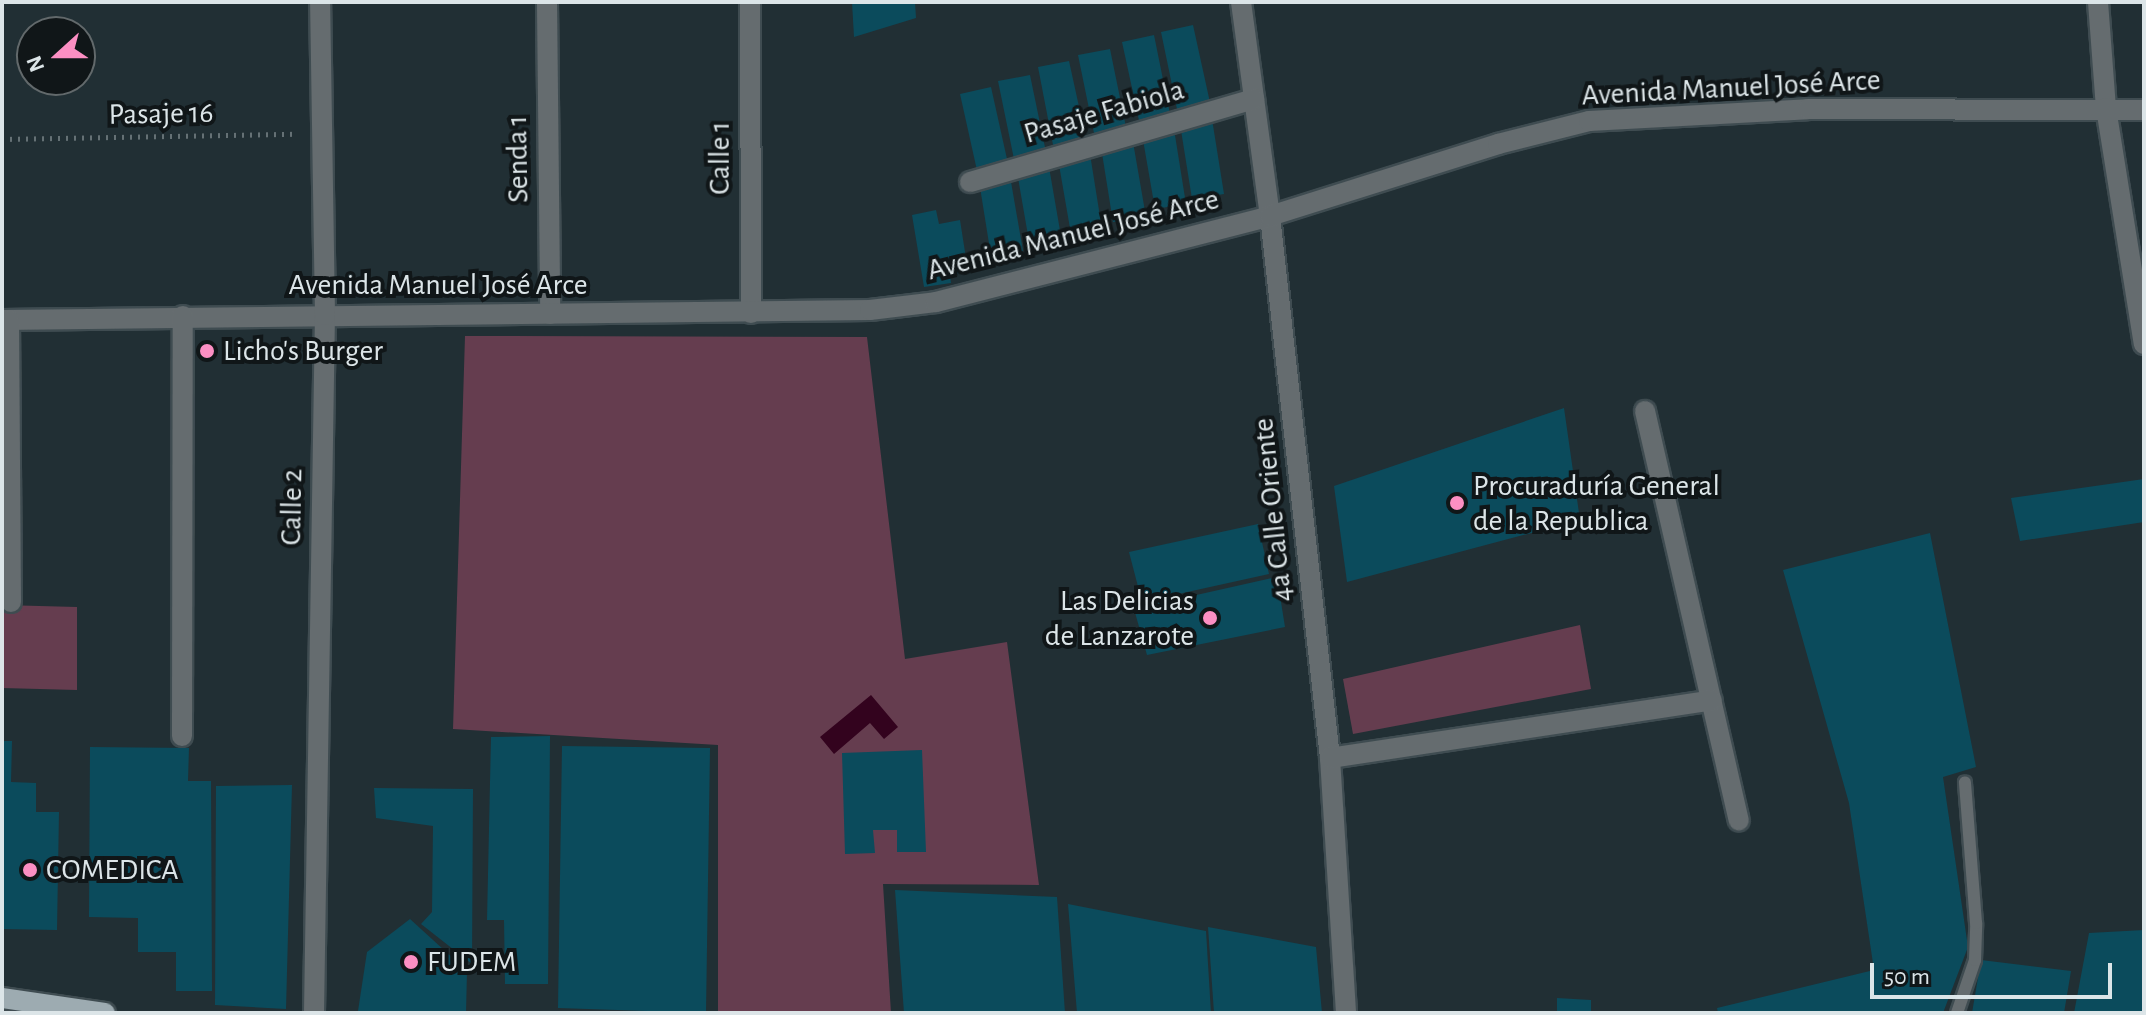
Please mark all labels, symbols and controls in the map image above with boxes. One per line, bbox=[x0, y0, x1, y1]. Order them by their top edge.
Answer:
north arrow bbox=[16, 16, 96, 96]
text: N bbox=[22, 53, 48, 75]
street label: Avenida Manuel José Arce bbox=[1581, 62, 1881, 114]
street label: Pasaje Fabiola bbox=[1020, 72, 1188, 152]
street label: Pasaje 16 bbox=[108, 95, 214, 133]
street label: Senda 1 bbox=[499, 115, 537, 203]
street label: Calle 1 bbox=[702, 121, 738, 195]
street label: Avenida Manuel José Arce bbox=[923, 181, 1223, 289]
street label: Avenida Manuel José Arce bbox=[288, 267, 588, 303]
place label: Licho's Burger bbox=[223, 333, 383, 369]
marker: Licho's Burger bbox=[198, 342, 216, 360]
street label: 4a Calle Oriente bbox=[1245, 416, 1301, 604]
street label: Calle 2 bbox=[273, 468, 311, 546]
place label: Procuraduría General de la Republica bbox=[1473, 468, 1720, 538]
marker: Procuraduría General de la Republica bbox=[1448, 494, 1466, 512]
place label: Las Delicias de Lanzarote bbox=[1045, 583, 1194, 654]
marker: Las Delicias de Lanzarote bbox=[1201, 609, 1219, 627]
place label: COMEDICA bbox=[46, 852, 179, 888]
marker: COMEDICA bbox=[21, 861, 39, 879]
place label: FUDEM bbox=[427, 944, 516, 980]
scale bar bbox=[1874, 947, 2116, 997]
marker: FUDEM bbox=[402, 953, 420, 971]
text: 50 m bbox=[1884, 965, 1930, 989]

